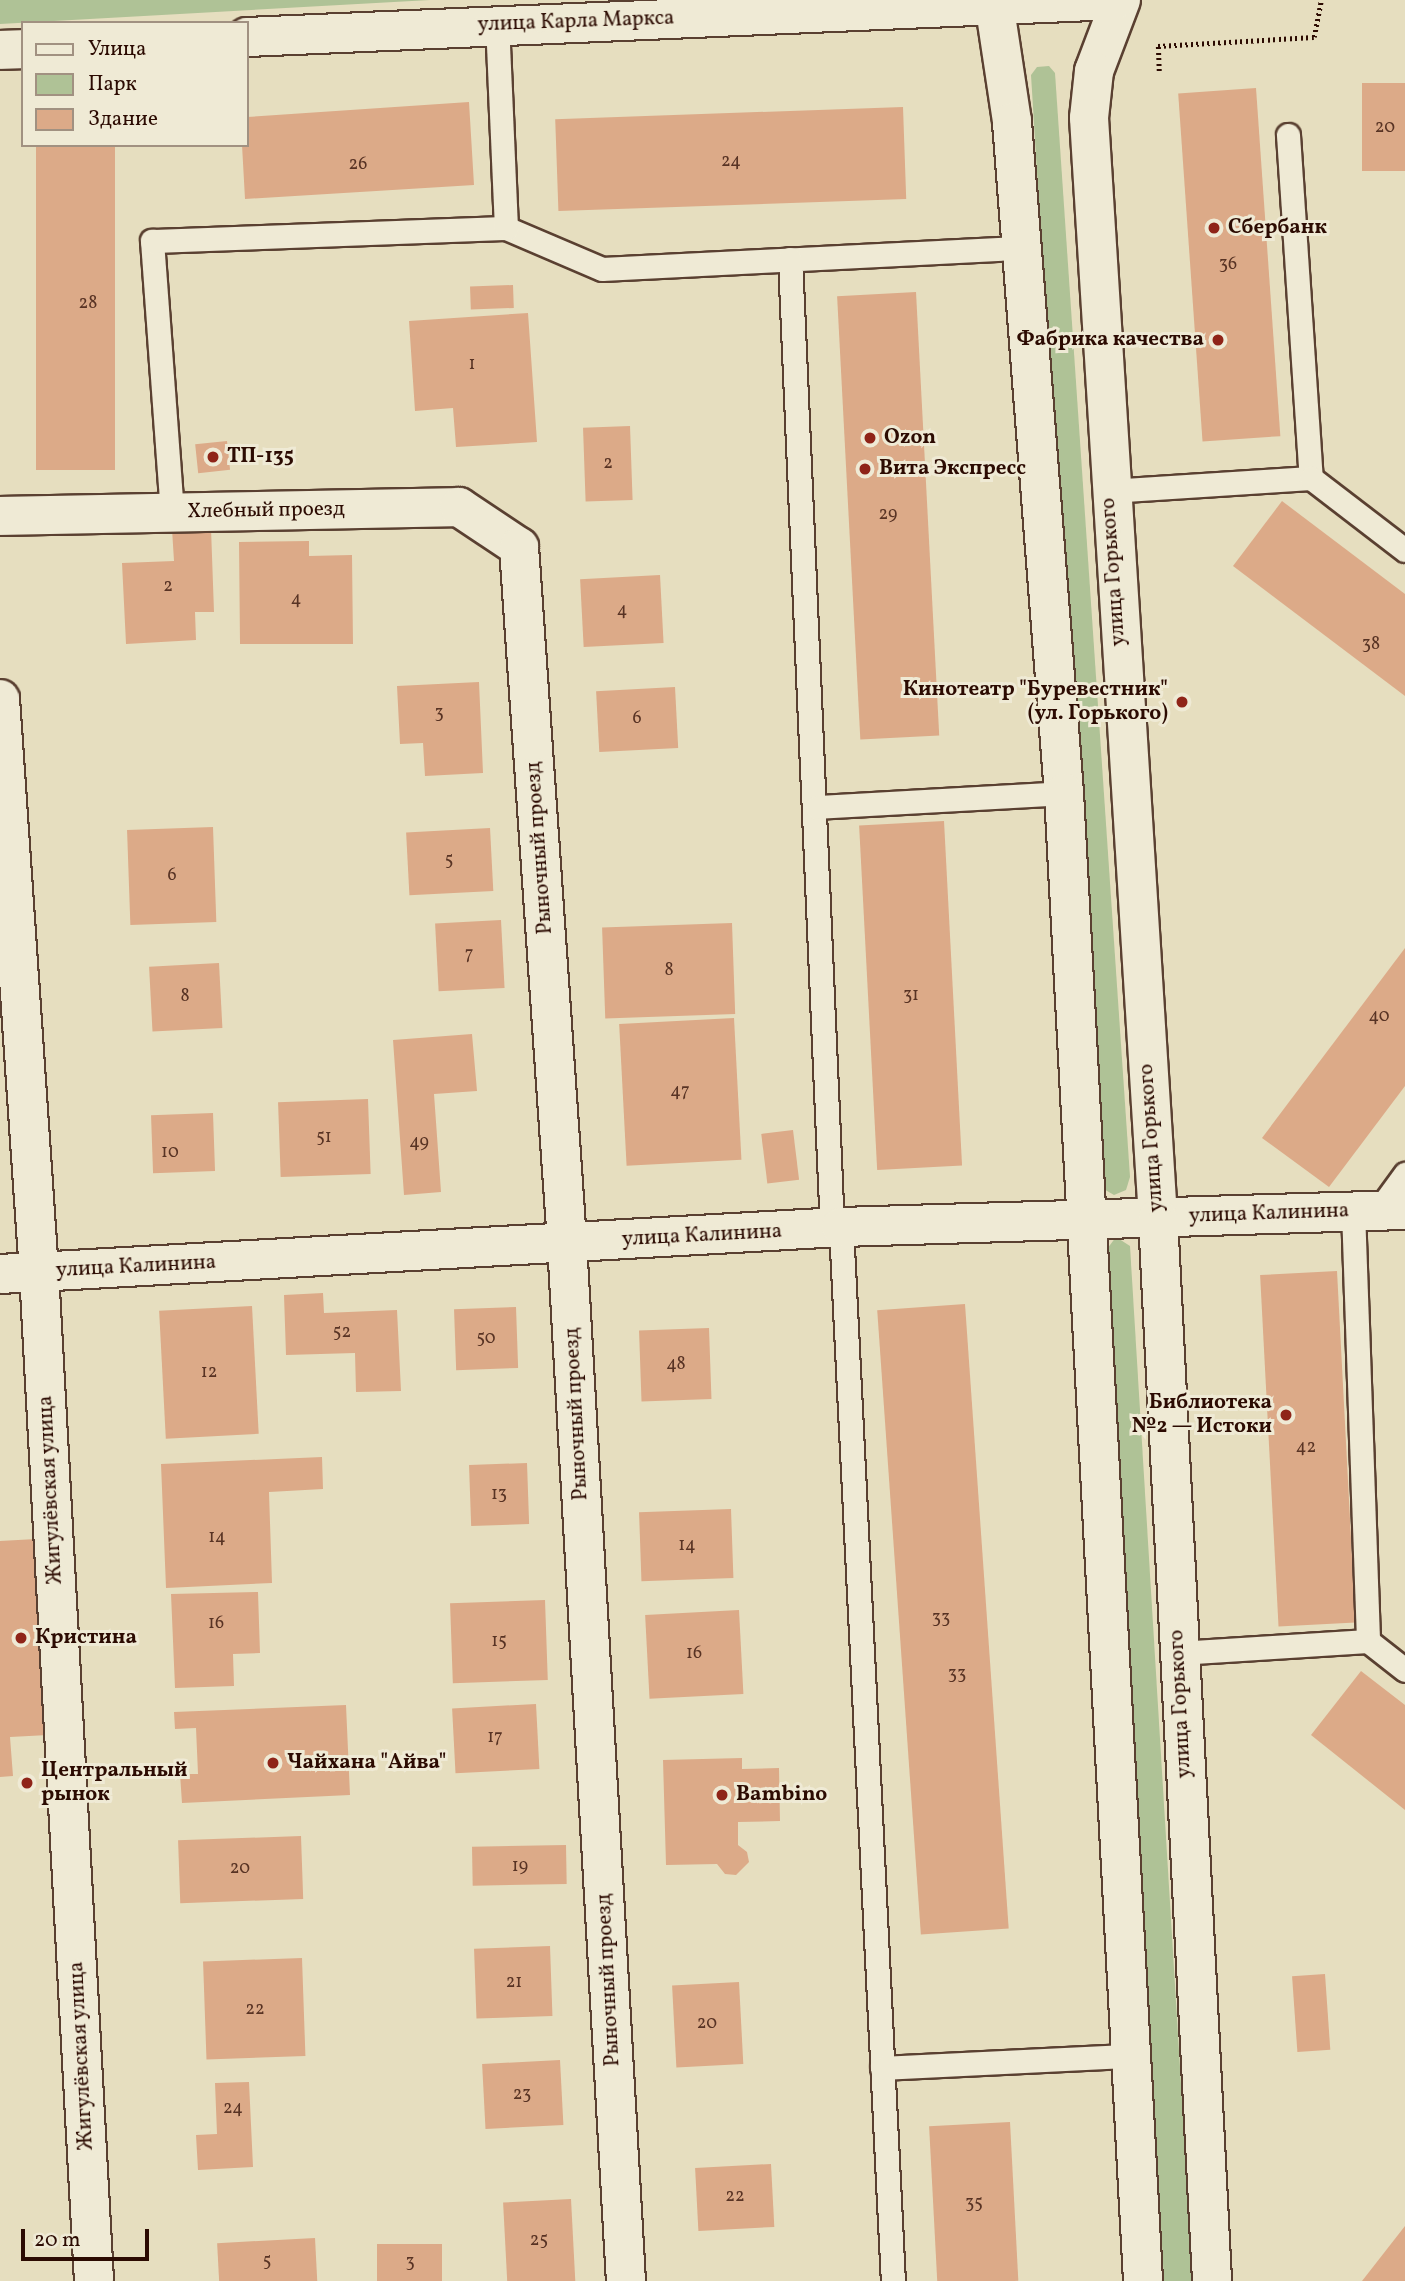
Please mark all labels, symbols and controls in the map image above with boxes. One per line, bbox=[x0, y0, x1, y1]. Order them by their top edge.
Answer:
street label: улица Карла Маркса bbox=[477, 6, 675, 38]
legend bbox=[21, 21, 248, 147]
text: Улица bbox=[88, 35, 146, 64]
text: Парк bbox=[88, 70, 137, 99]
text: Здание bbox=[88, 105, 158, 134]
house number: 20 bbox=[1375, 117, 1395, 139]
house number: 24 bbox=[721, 151, 741, 173]
house number: 26 bbox=[349, 154, 367, 176]
place label: Сбербанк bbox=[1228, 215, 1327, 241]
marker: Сбербанк bbox=[1206, 220, 1222, 236]
house number: 36 bbox=[1219, 254, 1237, 276]
house number: 28 bbox=[79, 293, 97, 315]
place label: Фабрика качества bbox=[1016, 327, 1204, 353]
marker: Фабрика качества bbox=[1210, 332, 1226, 348]
house number: 1 bbox=[469, 354, 475, 376]
place label: Ozon bbox=[884, 425, 936, 451]
marker: Ozon bbox=[862, 430, 878, 446]
place label: ТП-135 bbox=[227, 444, 294, 470]
marker: ТП-135 bbox=[205, 449, 221, 465]
house number: 2 bbox=[603, 453, 613, 475]
place label: Вита Экспресс bbox=[879, 456, 1026, 482]
marker: Вита Экспресс bbox=[857, 461, 873, 477]
street label: Хлебный проезд bbox=[187, 497, 345, 525]
street label: улица Горького bbox=[1096, 497, 1132, 647]
house number: 29 bbox=[879, 504, 897, 526]
house number: 2 bbox=[163, 576, 173, 598]
house number: 4 bbox=[291, 589, 301, 611]
house number: 4 bbox=[617, 600, 627, 622]
house number: 38 bbox=[1362, 634, 1380, 656]
place label: Кинотеатр "Буревестник" (ул. Горького) bbox=[903, 677, 1168, 727]
marker: Кинотеатр "Буревестник" (ул. Горького) bbox=[1174, 694, 1190, 710]
house number: 3 bbox=[434, 703, 444, 725]
house number: 6 bbox=[632, 708, 642, 730]
street label: Рыночный проезд bbox=[521, 761, 559, 935]
house number: 5 bbox=[445, 850, 453, 872]
house number: 6 bbox=[167, 865, 177, 887]
house number: 7 bbox=[465, 944, 473, 966]
house number: 8 bbox=[664, 960, 674, 982]
house number: 31 bbox=[903, 985, 919, 1007]
house number: 8 bbox=[180, 986, 190, 1008]
house number: 40 bbox=[1368, 1006, 1390, 1028]
street label: улица Горького bbox=[1134, 1063, 1170, 1213]
house number: 47 bbox=[670, 1081, 690, 1103]
house number: 51 bbox=[316, 1127, 332, 1149]
house number: 49 bbox=[409, 1132, 429, 1154]
house number: 10 bbox=[161, 1142, 179, 1164]
street label: улица Калинина bbox=[1188, 1199, 1350, 1229]
street label: улица Калинина bbox=[621, 1219, 783, 1253]
street label: улица Калинина bbox=[55, 1250, 217, 1284]
house number: 52 bbox=[333, 1322, 351, 1344]
street label: Рыночный проезд bbox=[560, 1327, 594, 1501]
house number: 50 bbox=[476, 1328, 496, 1350]
house number: 48 bbox=[666, 1354, 686, 1376]
house number: 12 bbox=[201, 1362, 217, 1384]
place label: Библиотека №2 — Истоки bbox=[1131, 1390, 1272, 1440]
street label: Жигулёвская улица bbox=[33, 1395, 69, 1585]
marker: Библиотека №2 — Истоки bbox=[1278, 1407, 1294, 1423]
house number: 42 bbox=[1296, 1437, 1316, 1459]
house number: 13 bbox=[491, 1484, 507, 1506]
house number: 14 bbox=[208, 1527, 226, 1549]
house number: 14 bbox=[678, 1535, 696, 1557]
house number: 33 bbox=[932, 1608, 950, 1630]
house number: 16 bbox=[208, 1613, 224, 1635]
place label: Кристина bbox=[35, 1625, 137, 1651]
street label: улица Горького bbox=[1165, 1629, 1197, 1779]
marker: Кристина bbox=[13, 1630, 29, 1646]
house number: 15 bbox=[491, 1631, 507, 1653]
house number: 16 bbox=[686, 1643, 702, 1665]
house number: 33 bbox=[948, 1664, 966, 1686]
house number: 17 bbox=[487, 1727, 503, 1749]
place label: Чайхана "Айва" bbox=[287, 1750, 447, 1776]
marker: Чайхана "Айва" bbox=[265, 1755, 281, 1771]
place label: Центральный рынок bbox=[41, 1758, 188, 1808]
marker: Центральный рынок bbox=[19, 1775, 35, 1791]
place label: Bambino bbox=[736, 1782, 827, 1808]
marker: Bambino bbox=[714, 1787, 730, 1803]
house number: 19 bbox=[512, 1856, 528, 1878]
house number: 20 bbox=[230, 1858, 250, 1880]
street label: Рыночный проезд bbox=[592, 1893, 626, 2067]
street label: Жигулёвская улица bbox=[64, 1961, 100, 2151]
house number: 21 bbox=[506, 1972, 522, 1994]
house number: 22 bbox=[245, 1999, 265, 2021]
house number: 20 bbox=[697, 2013, 717, 2035]
house number: 23 bbox=[513, 2084, 531, 2106]
house number: 24 bbox=[223, 2098, 243, 2120]
house number: 22 bbox=[725, 2186, 745, 2208]
house number: 35 bbox=[965, 2193, 983, 2215]
scale bar bbox=[24, 2214, 152, 2258]
text: 20 m bbox=[34, 2226, 80, 2255]
house number: 25 bbox=[530, 2230, 548, 2252]
house number: 5 bbox=[263, 2251, 271, 2273]
house number: 3 bbox=[405, 2252, 415, 2274]

